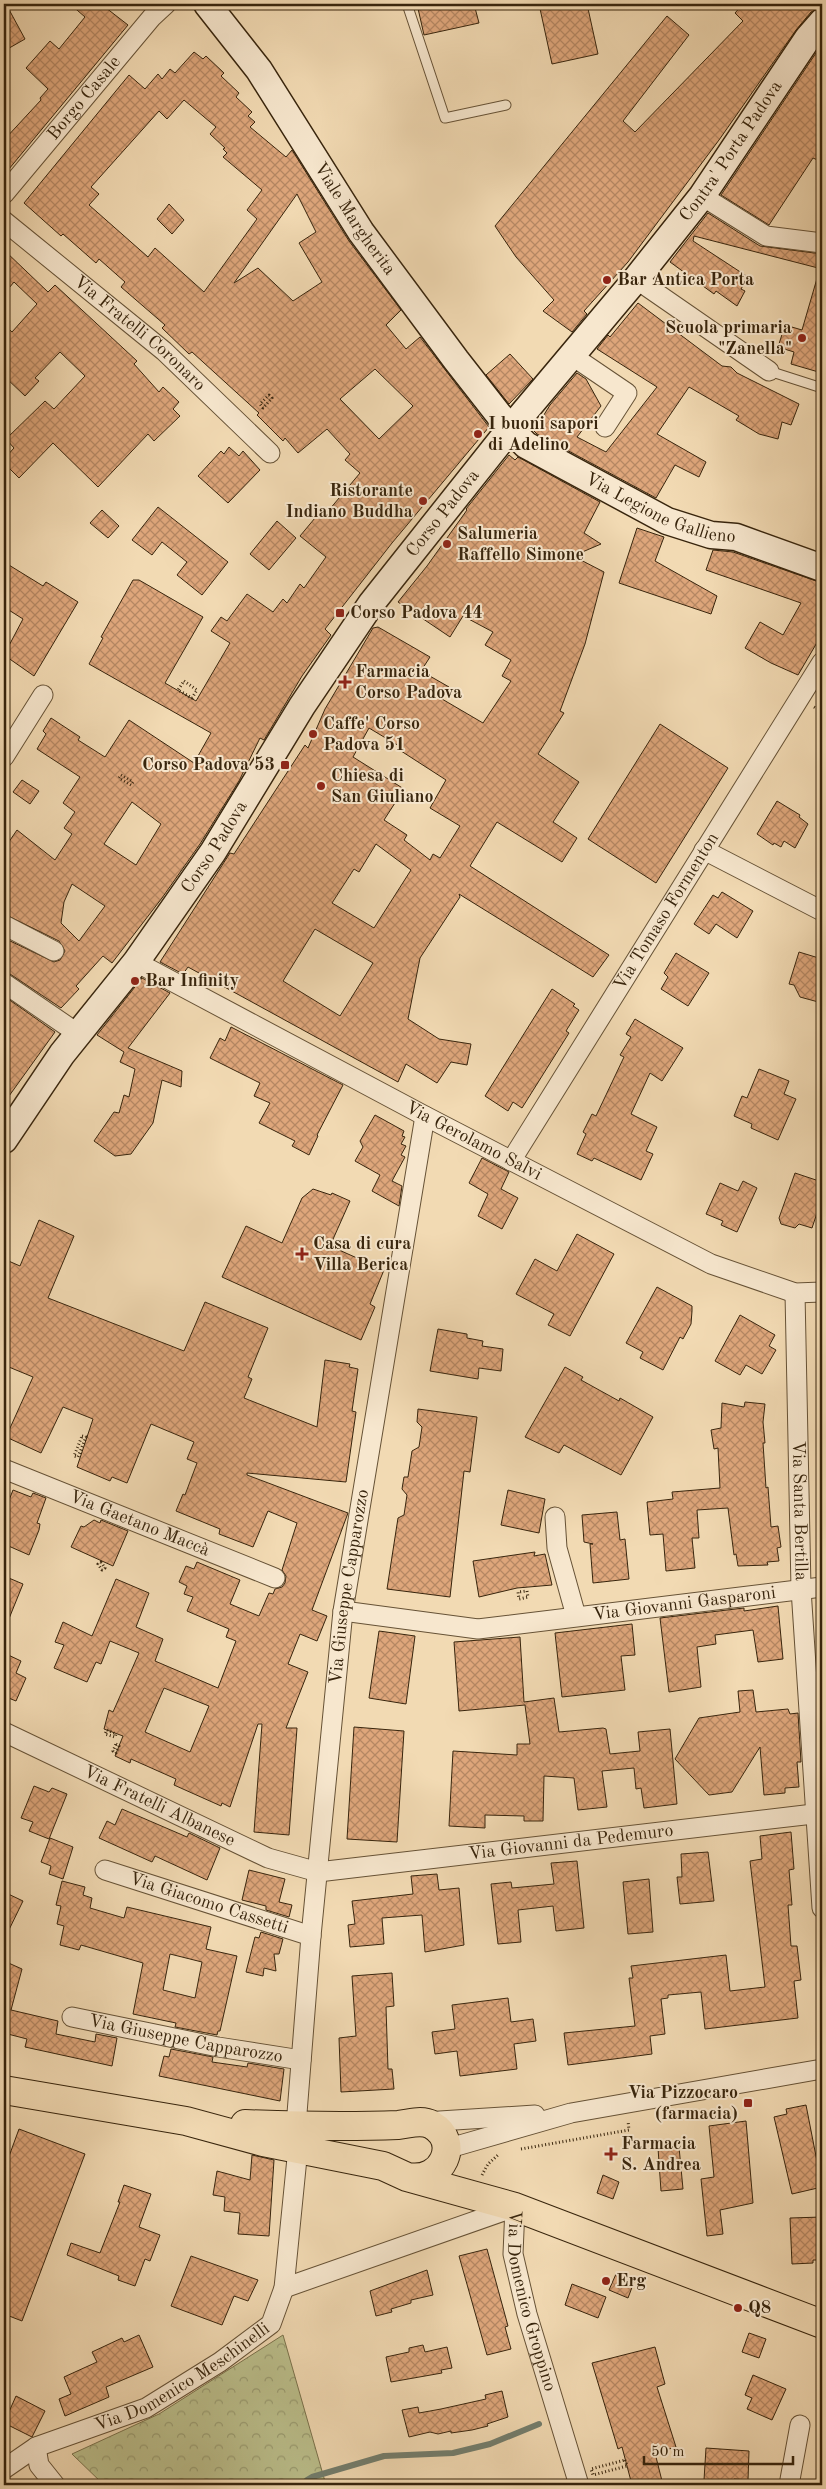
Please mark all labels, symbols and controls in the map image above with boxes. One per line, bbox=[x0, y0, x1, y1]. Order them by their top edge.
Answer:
street label: Borgo Casale bbox=[44, 53, 124, 144]
street label: Contra' Porta Padova bbox=[676, 77, 786, 225]
street label: Viale Margherita bbox=[311, 159, 399, 279]
place label: Bar Antica Porta bbox=[617, 271, 754, 289]
street label: Via Fratelli Coronaro bbox=[70, 272, 209, 395]
marker: Bar Antica Porta bbox=[601, 274, 613, 286]
place label: Scuola primaria "Zanella" bbox=[665, 319, 792, 358]
marker: Scuola primaria "Zanella" bbox=[796, 332, 808, 344]
place label: I buoni sapori di Adelino bbox=[488, 415, 599, 454]
marker: I buoni sapori di Adelino bbox=[472, 428, 484, 440]
street label: Corso Padova bbox=[403, 466, 483, 560]
street label: Via Legione Gallieno bbox=[582, 470, 736, 546]
place label: Ristorante Indiano Buddha bbox=[286, 482, 413, 521]
marker: Ristorante Indiano Buddha bbox=[417, 495, 429, 507]
place label: Salumeria Raffello Simone bbox=[457, 525, 584, 564]
marker: Salumeria Raffello Simone bbox=[441, 538, 453, 550]
place label: Corso Padova 44 bbox=[350, 604, 483, 622]
marker: Corso Padova 44 bbox=[334, 607, 346, 619]
place label: Farmacia Corso Padova bbox=[355, 663, 462, 702]
marker: Farmacia Corso Padova bbox=[339, 676, 351, 688]
place label: Caffe' Corso Padova 51 bbox=[323, 715, 420, 754]
marker: Caffe' Corso Padova 51 bbox=[307, 728, 319, 740]
place label: Corso Padova 53 bbox=[142, 756, 275, 774]
marker: Corso Padova 53 bbox=[279, 759, 291, 771]
place label: Chiesa di San Giuliano bbox=[331, 767, 434, 806]
marker: Chiesa di San Giuliano bbox=[315, 780, 327, 792]
street label: Corso Padova bbox=[178, 798, 251, 897]
street label: Via Tomaso Formenton bbox=[611, 829, 722, 993]
place label: Bar Infinity bbox=[145, 972, 239, 990]
marker: Bar Infinity bbox=[129, 975, 141, 987]
street label: Via Gerolamo Salvi bbox=[402, 1098, 545, 1184]
place label: Casa di cura Villa Berica bbox=[313, 1235, 411, 1274]
marker: Casa di cura Villa Berica bbox=[295, 1247, 309, 1261]
street label: Via Santa Bertilla bbox=[789, 1441, 810, 1581]
street label: Via Gaetano Maccà bbox=[67, 1487, 212, 1560]
street label: Via Giuseppe Capparozzo bbox=[327, 1488, 372, 1685]
street label: Via Giovanni Gasparoni bbox=[592, 1584, 777, 1624]
street label: Via Fratelli Albanese bbox=[81, 1762, 238, 1850]
street label: Via Giovanni da Pedemuro bbox=[467, 1821, 674, 1863]
street label: Via Giacomo Cassetti bbox=[127, 1869, 291, 1937]
street label: Via Giuseppe Capparozzo bbox=[87, 2012, 284, 2066]
place label: Via Pizzocaro (farmacia) bbox=[628, 2084, 738, 2123]
marker: Via Pizzocaro (farmacia) bbox=[742, 2097, 754, 2109]
place label: Farmacia S. Andrea bbox=[621, 2135, 701, 2174]
marker: Farmacia S. Andrea bbox=[605, 2148, 617, 2160]
street label: Via Domenico Groppino bbox=[504, 2210, 559, 2393]
place label: Erg bbox=[616, 2272, 646, 2290]
marker: Erg bbox=[600, 2275, 612, 2287]
place label: Q8 bbox=[748, 2299, 771, 2317]
marker: Q8 bbox=[732, 2302, 744, 2314]
street label: Via Domenico Meschinelli bbox=[92, 2319, 273, 2434]
scale bar bbox=[644, 2434, 792, 2466]
text: 50 m bbox=[651, 2445, 685, 2460]

